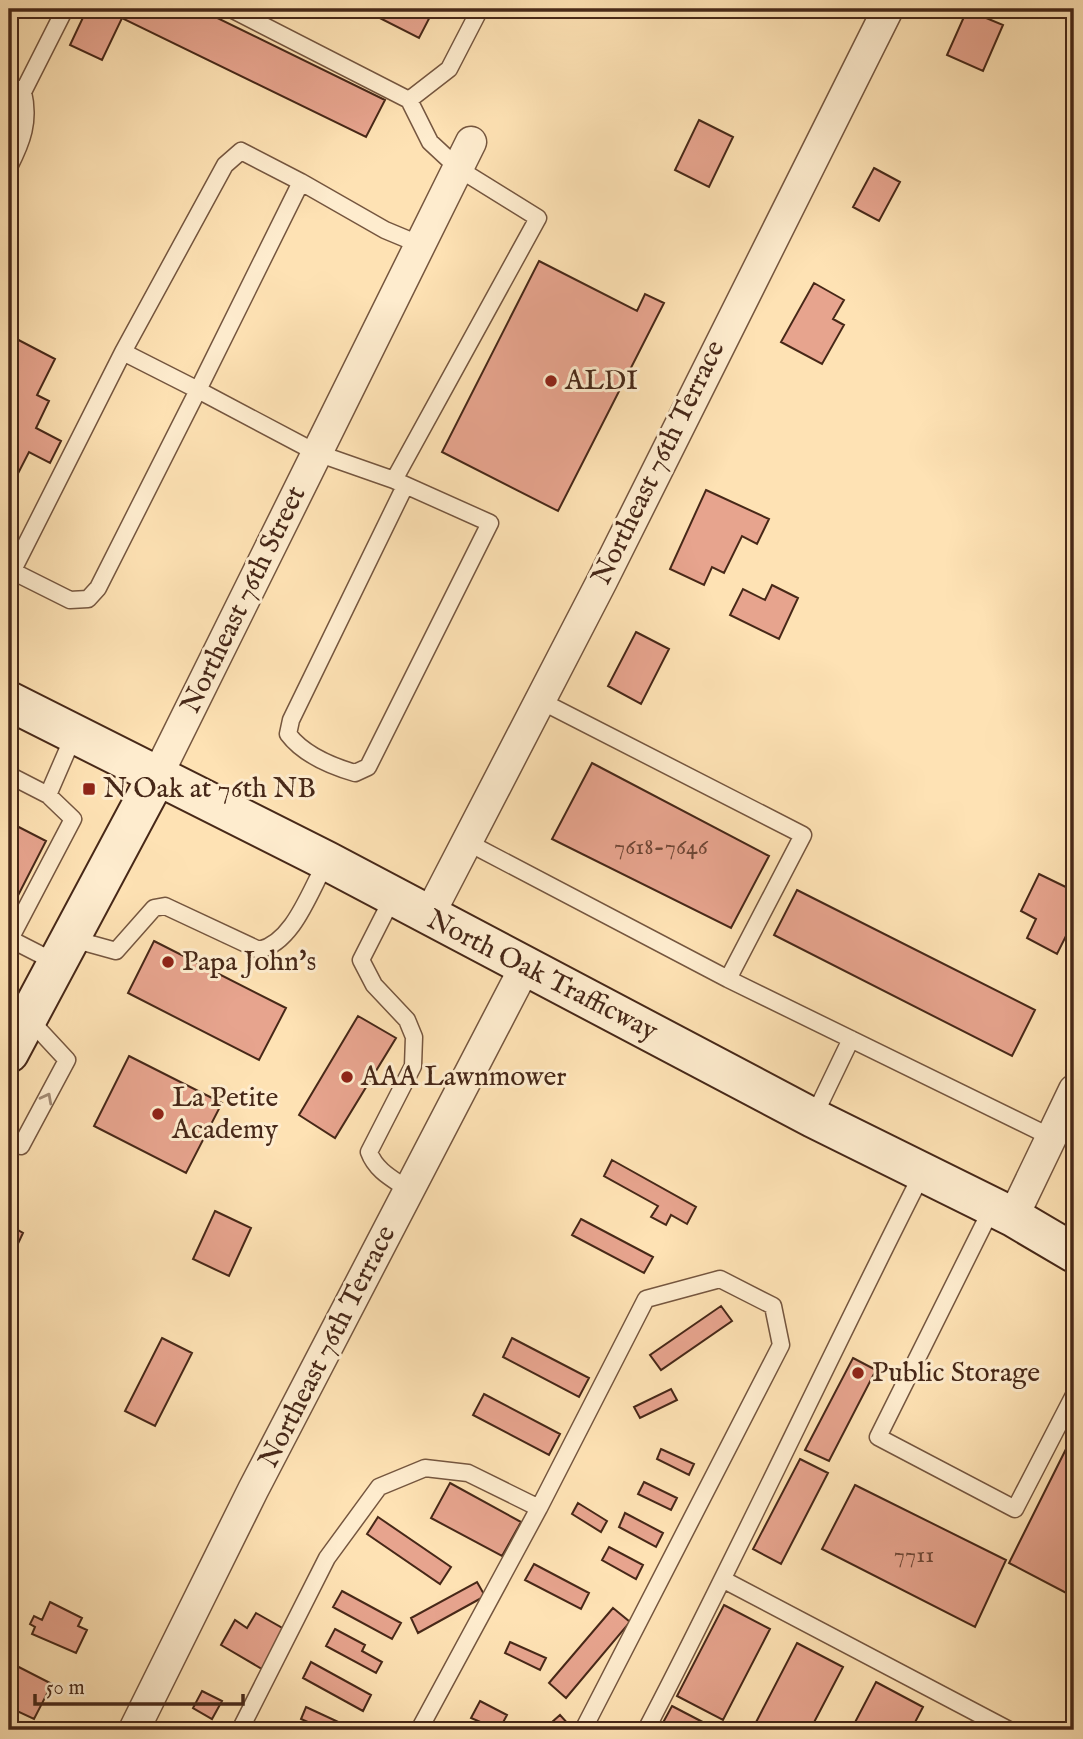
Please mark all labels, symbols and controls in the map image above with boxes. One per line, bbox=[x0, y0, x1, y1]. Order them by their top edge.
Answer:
street label: Northeast 76th Terrace bbox=[585, 335, 733, 591]
place label: ALDI bbox=[564, 364, 638, 399]
marker: ALDI bbox=[543, 373, 559, 389]
street label: Northeast 76th Street bbox=[174, 480, 314, 719]
place label: N Oak at 76th NB bbox=[103, 772, 316, 807]
marker: N Oak at 76th NB bbox=[81, 781, 97, 797]
house number: 7618-7646 bbox=[614, 832, 709, 863]
street label: North Oak Trafficway bbox=[421, 903, 663, 1049]
place label: Papa John's bbox=[182, 945, 316, 980]
marker: Papa John's bbox=[160, 954, 176, 970]
place label: AAA Lawnmower bbox=[360, 1060, 567, 1095]
marker: AAA Lawnmower bbox=[339, 1069, 355, 1085]
place label: La Petite Academy bbox=[171, 1081, 278, 1148]
one-way arrow bbox=[39, 1093, 52, 1105]
marker: La Petite Academy bbox=[150, 1106, 166, 1122]
street label: Northeast 76th Terrace bbox=[252, 1220, 404, 1474]
place label: Public Storage bbox=[872, 1356, 1040, 1391]
marker: Public Storage bbox=[850, 1365, 866, 1381]
house number: 7711 bbox=[894, 1540, 934, 1571]
scale bar bbox=[35, 1662, 243, 1706]
text: 50 m bbox=[46, 1675, 85, 1702]

